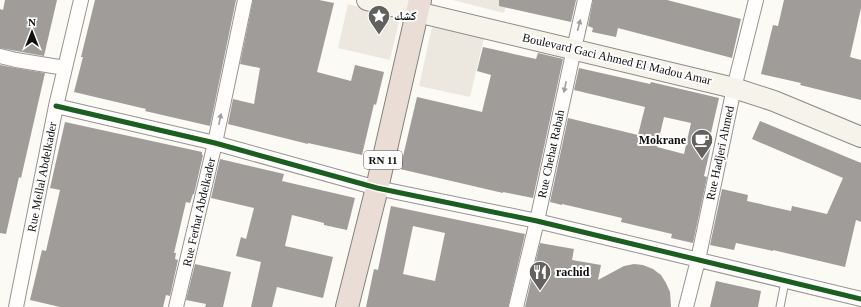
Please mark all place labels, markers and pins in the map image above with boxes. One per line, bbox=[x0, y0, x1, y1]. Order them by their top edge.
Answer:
place icon: كشك bbox=[366, 3, 392, 36]
place label: كشك bbox=[394, 9, 417, 23]
cafe icon: Mokrane bbox=[689, 127, 715, 160]
place label: Mokrane bbox=[639, 133, 687, 147]
restaurant icon: rachid bbox=[527, 259, 553, 292]
place label: rachid bbox=[556, 265, 590, 279]

